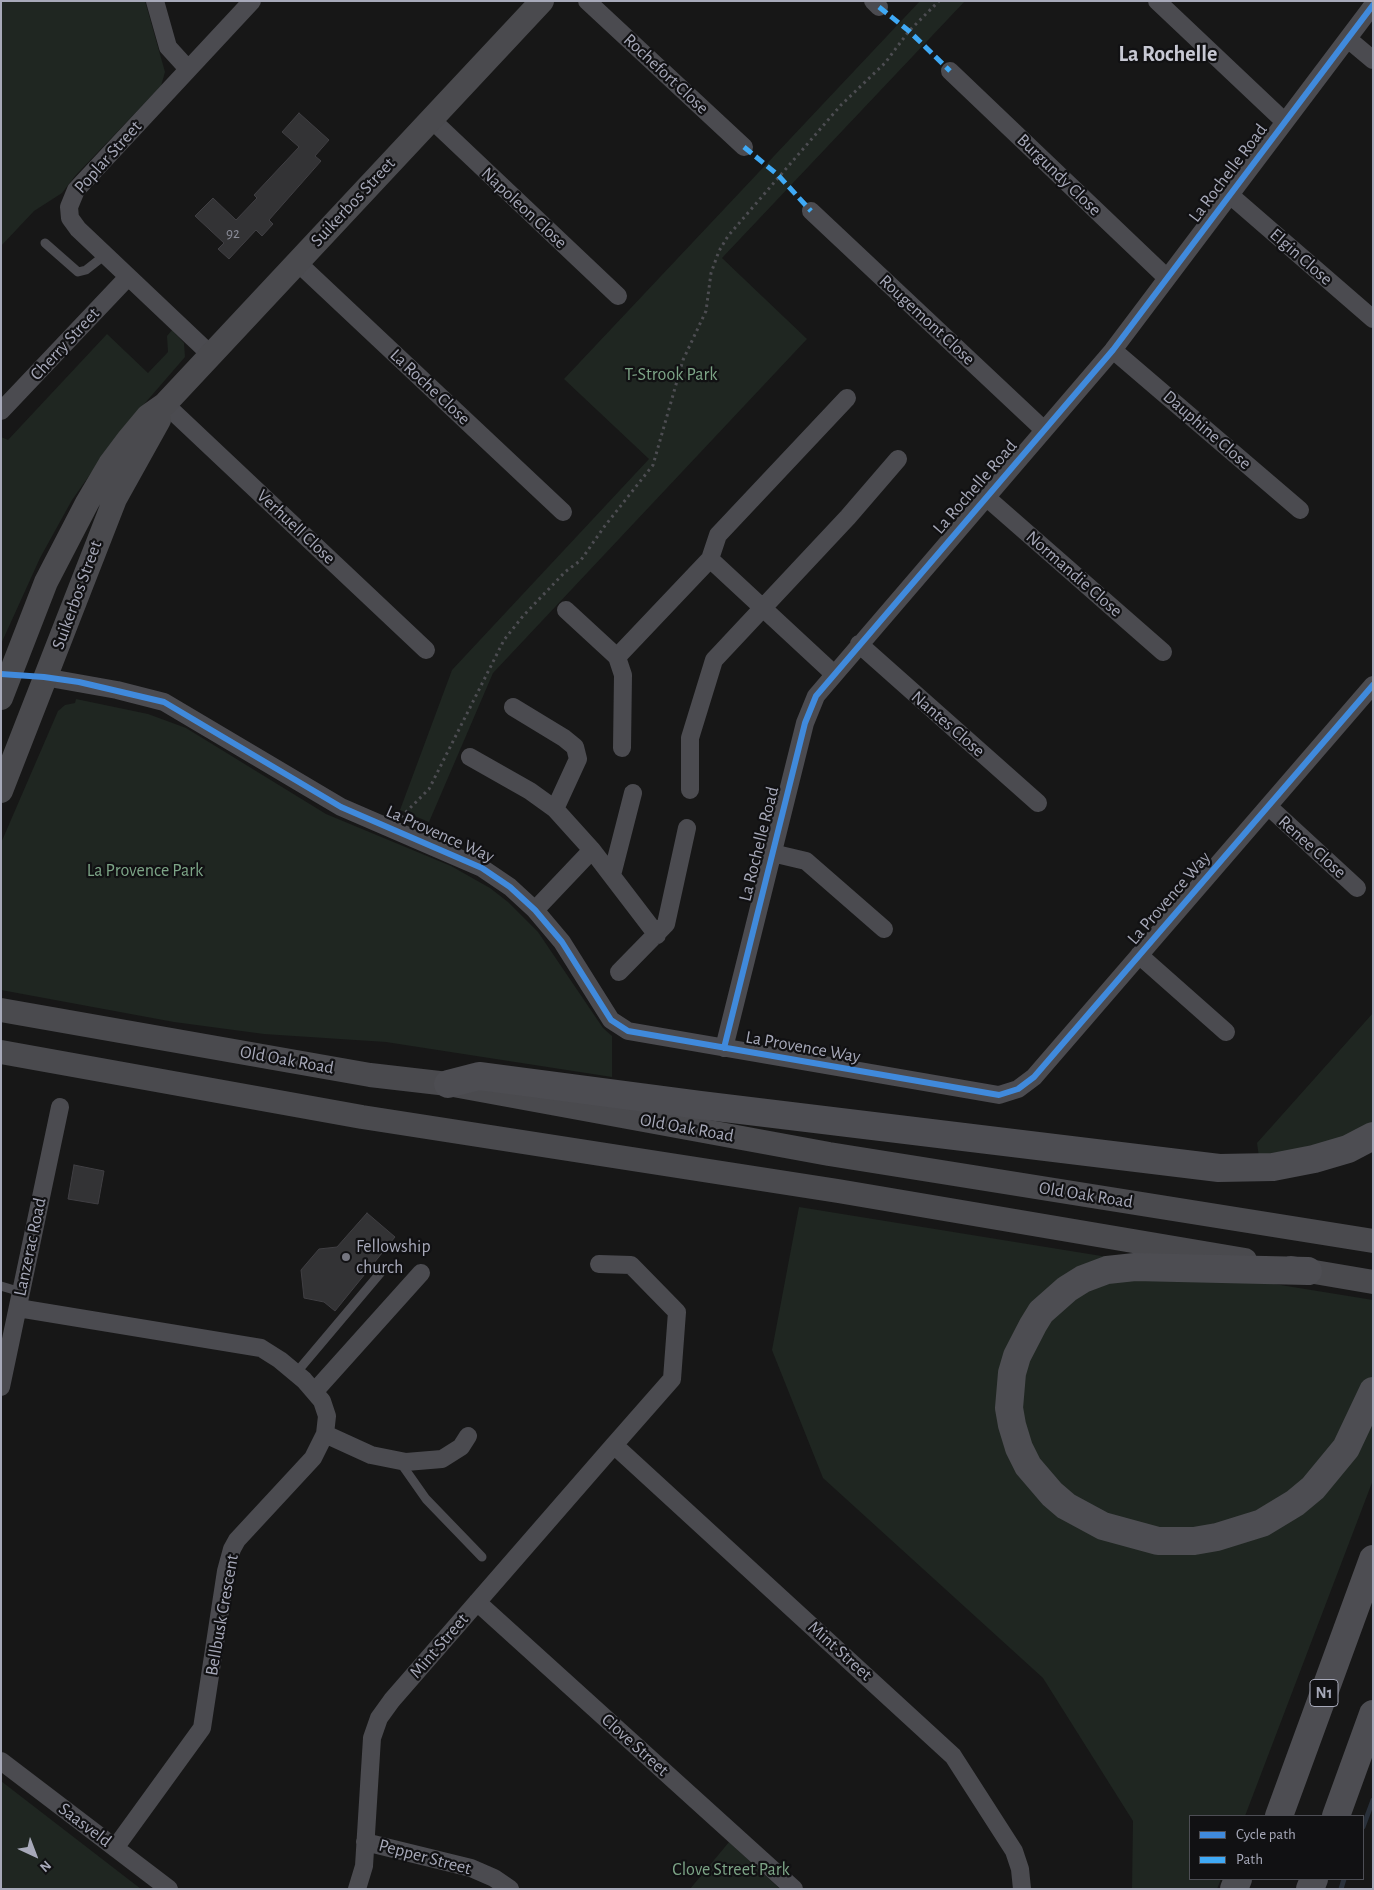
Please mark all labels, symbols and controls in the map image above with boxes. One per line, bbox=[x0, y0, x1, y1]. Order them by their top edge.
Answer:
street label: Rochefort Close bbox=[619, 29, 713, 119]
district label: La Rochelle bbox=[1119, 41, 1217, 67]
street label: Poplar Street bbox=[70, 116, 146, 198]
street label: La Rochelle Road bbox=[1184, 120, 1272, 226]
street label: Burgundy Close bbox=[1012, 129, 1106, 221]
street label: Suikerbos Street bbox=[306, 153, 400, 251]
street label: Napoleon Close bbox=[477, 163, 571, 253]
house number: 92 bbox=[226, 224, 240, 242]
street label: Elgin Close bbox=[1265, 224, 1337, 290]
street label: Rougemont Close bbox=[875, 270, 979, 370]
street label: Cherry Street bbox=[26, 303, 104, 385]
street label: La Roche Close bbox=[385, 344, 475, 430]
park label: T-Strook Park bbox=[624, 364, 718, 386]
street label: Dauphine Close bbox=[1158, 386, 1256, 474]
street label: La Rochelle Road bbox=[928, 436, 1022, 538]
street label: Verhuell Close bbox=[252, 485, 340, 569]
street label: Normandie Close bbox=[1021, 526, 1127, 622]
street label: Suikerbos Street bbox=[47, 538, 107, 652]
street label: Nantes Close bbox=[907, 686, 989, 762]
street label: La Rochelle Road bbox=[734, 784, 784, 904]
street label: La Provence Way bbox=[382, 800, 498, 868]
street label: Renee Close bbox=[1274, 811, 1350, 883]
street label: La Provence Way bbox=[1123, 847, 1215, 949]
park label: La Provence Park bbox=[87, 860, 203, 882]
street label: La Provence Way bbox=[744, 1026, 862, 1068]
street label: Old Oak Road bbox=[238, 1041, 336, 1079]
street label: Old Oak Road bbox=[638, 1109, 736, 1147]
street label: Old Oak Road bbox=[1037, 1177, 1135, 1213]
street label: Lanzerac Road bbox=[9, 1196, 51, 1298]
place label: Fellowship church bbox=[356, 1236, 431, 1278]
marker: Fellowship church bbox=[340, 1251, 352, 1263]
street label: Bellbusk Crescent bbox=[201, 1553, 243, 1677]
street label: Mint Street bbox=[405, 1609, 473, 1683]
street label: Mint Street bbox=[803, 1617, 877, 1685]
road number: N1 bbox=[1310, 1680, 1338, 1706]
street label: Clove Street bbox=[597, 1709, 673, 1781]
street label: Saasveld bbox=[54, 1798, 116, 1852]
legend bbox=[1189, 1815, 1364, 1880]
text: Cycle path bbox=[1236, 1827, 1296, 1842]
north arrow bbox=[10, 1830, 60, 1880]
street label: Pepper Street bbox=[376, 1834, 474, 1880]
text: Path bbox=[1236, 1852, 1263, 1867]
text: N bbox=[37, 1858, 54, 1874]
park label: Clove Street Park bbox=[672, 1859, 790, 1881]

